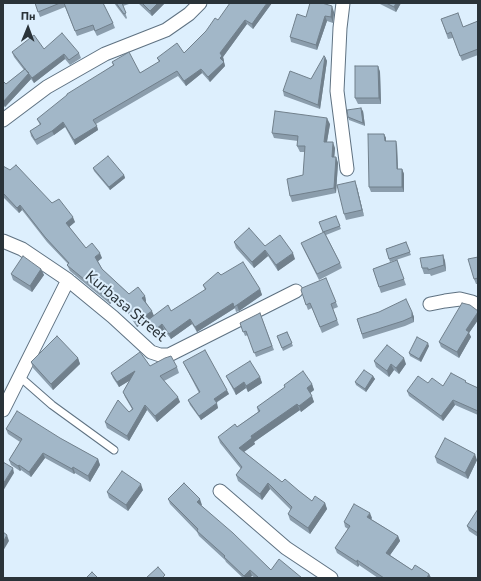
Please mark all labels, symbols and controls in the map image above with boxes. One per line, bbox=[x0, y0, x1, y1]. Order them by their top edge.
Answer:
north arrow bbox=[8, 8, 48, 48]
text: Пн bbox=[21, 9, 36, 22]
street label: Kurbasa Street bbox=[82, 267, 170, 345]

